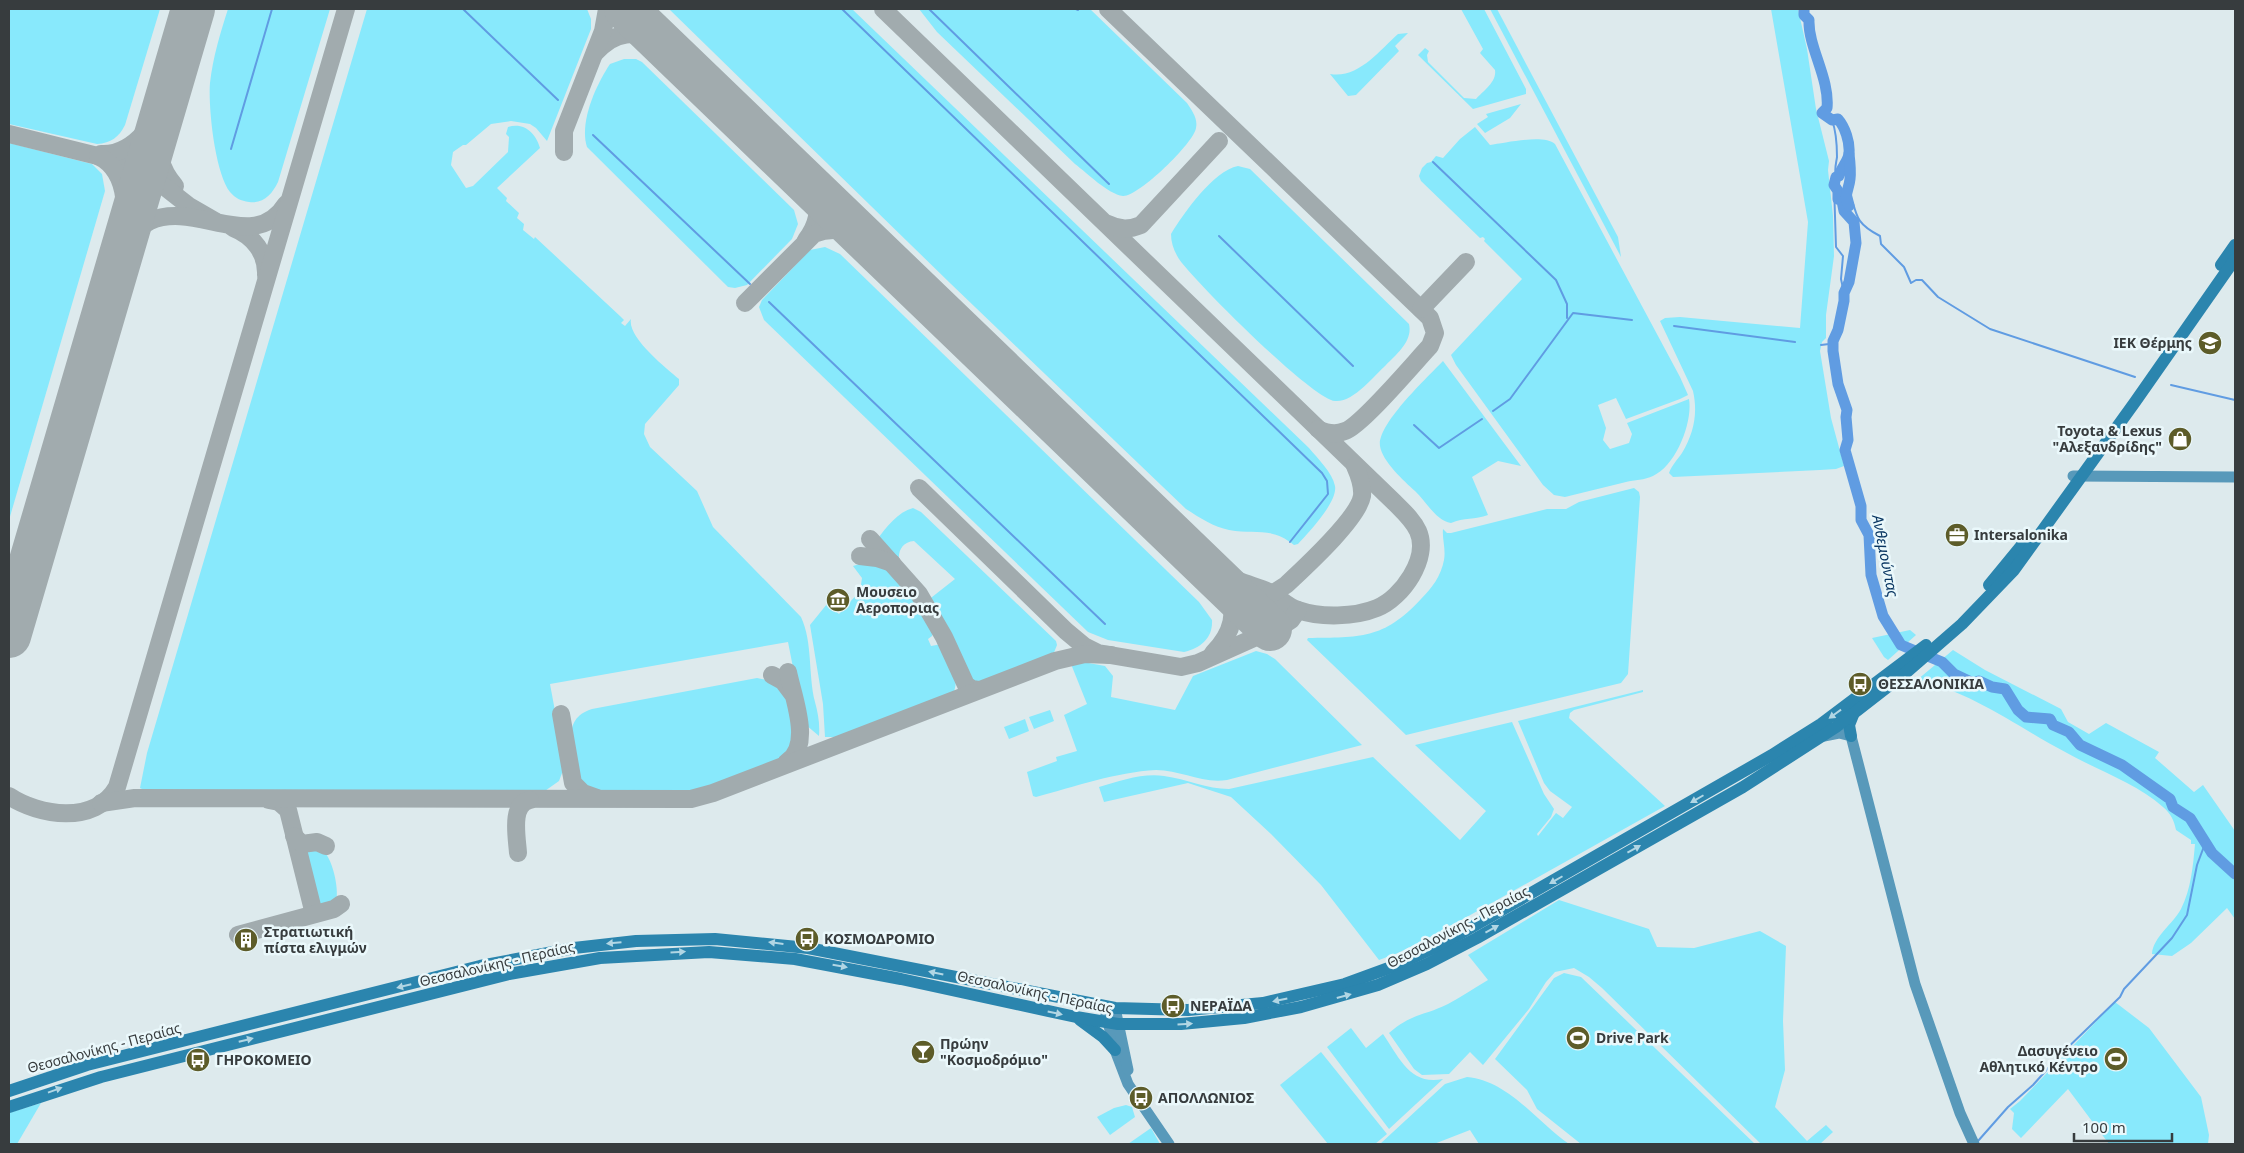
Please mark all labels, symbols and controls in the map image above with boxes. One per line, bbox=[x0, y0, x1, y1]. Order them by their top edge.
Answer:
school or university icon: ΙΕΚ Θέρμης bbox=[2197, 330, 2223, 356]
place label: ΙΕΚ Θέρμης bbox=[2113, 333, 2192, 352]
place label: Toyota & Lexus "Αλεξανδρίδης" bbox=[2053, 421, 2162, 456]
shop icon: Toyota & Lexus "Αλεξανδρίδης" bbox=[2167, 426, 2193, 452]
water label: Ανθεμούντας bbox=[1868, 512, 1904, 599]
office icon: Intersalonika bbox=[1944, 522, 1970, 548]
place label: Intersalonika bbox=[1974, 525, 2068, 544]
place label: Μουσειο Αεροποριας bbox=[856, 582, 939, 617]
museum icon: Μουσειο Αεροποριας bbox=[825, 587, 851, 613]
bus stop icon: ΘΕΣΣΑΛΟΝΙΚΙΑ bbox=[1847, 671, 1873, 697]
place label: ΘΕΣΣΑΛΟΝΙΚΙΑ bbox=[1878, 674, 1984, 693]
one-way arrow bbox=[1828, 709, 1842, 719]
one-way arrow bbox=[1690, 795, 1703, 804]
one-way arrow bbox=[1626, 845, 1641, 853]
one-way arrow bbox=[1549, 875, 1562, 884]
street label: Θεσσαλονίκης - Περαίας bbox=[1383, 881, 1532, 972]
place label: Στρατιωτική πίστα ελιγμών bbox=[264, 922, 367, 957]
one-way arrow bbox=[1485, 925, 1499, 933]
bus stop icon: ΚΟΣΜΟΔΡΟΜΙΟ bbox=[794, 926, 820, 952]
building icon: Στρατιωτική πίστα ελιγμών bbox=[233, 927, 259, 953]
place label: ΚΟΣΜΟΔΡΟΜΙΟ bbox=[824, 929, 935, 948]
street label: Θεσσαλονίκης - Περαίας bbox=[418, 936, 576, 991]
one-way arrow bbox=[606, 939, 622, 947]
one-way arrow bbox=[768, 939, 784, 947]
one-way arrow bbox=[670, 948, 686, 956]
one-way arrow bbox=[832, 963, 848, 971]
street label: Θεσσαλονίκης - Περαίας bbox=[956, 966, 1115, 1017]
one-way arrow bbox=[928, 968, 944, 976]
one-way arrow bbox=[396, 982, 411, 990]
one-way arrow bbox=[1337, 991, 1352, 999]
bus stop icon: ΝΕΡΑΪΔΑ bbox=[1160, 993, 1186, 1019]
place label: ΝΕΡΑΪΔΑ bbox=[1190, 996, 1252, 1015]
one-way arrow bbox=[1272, 996, 1288, 1004]
one-way arrow bbox=[1048, 1009, 1063, 1017]
street label: Θεσσαλονίκης - Περαίας bbox=[25, 1018, 183, 1077]
one-way arrow bbox=[1177, 1020, 1193, 1028]
sports icon: Drive Park bbox=[1565, 1025, 1591, 1051]
place label: Drive Park bbox=[1596, 1028, 1669, 1047]
place label: Πρώην "Κοσμοδρόμιο" bbox=[940, 1034, 1048, 1069]
one-way arrow bbox=[238, 1036, 253, 1044]
bar icon: Πρώην "Κοσμοδρόμιο" bbox=[910, 1039, 936, 1065]
place label: Δασυγένειο Αθλητικό Κέντρο bbox=[1979, 1041, 2098, 1076]
sports icon: Δασυγένειο Αθλητικό Κέντρο bbox=[2103, 1046, 2129, 1072]
bus stop icon: ΓΗΡΟΚΟΜΕΙΟ bbox=[185, 1047, 211, 1073]
place label: ΓΗΡΟΚΟΜΕΙΟ bbox=[216, 1050, 312, 1069]
bus stop icon: ΑΠΟΛΛΩΝΙΟΣ bbox=[1128, 1085, 1154, 1111]
one-way arrow bbox=[47, 1086, 62, 1093]
place label: ΑΠΟΛΛΩΝΙΟΣ bbox=[1158, 1088, 1254, 1107]
scale bar bbox=[2074, 1110, 2172, 1142]
text: 100 m bbox=[2082, 1117, 2126, 1137]

